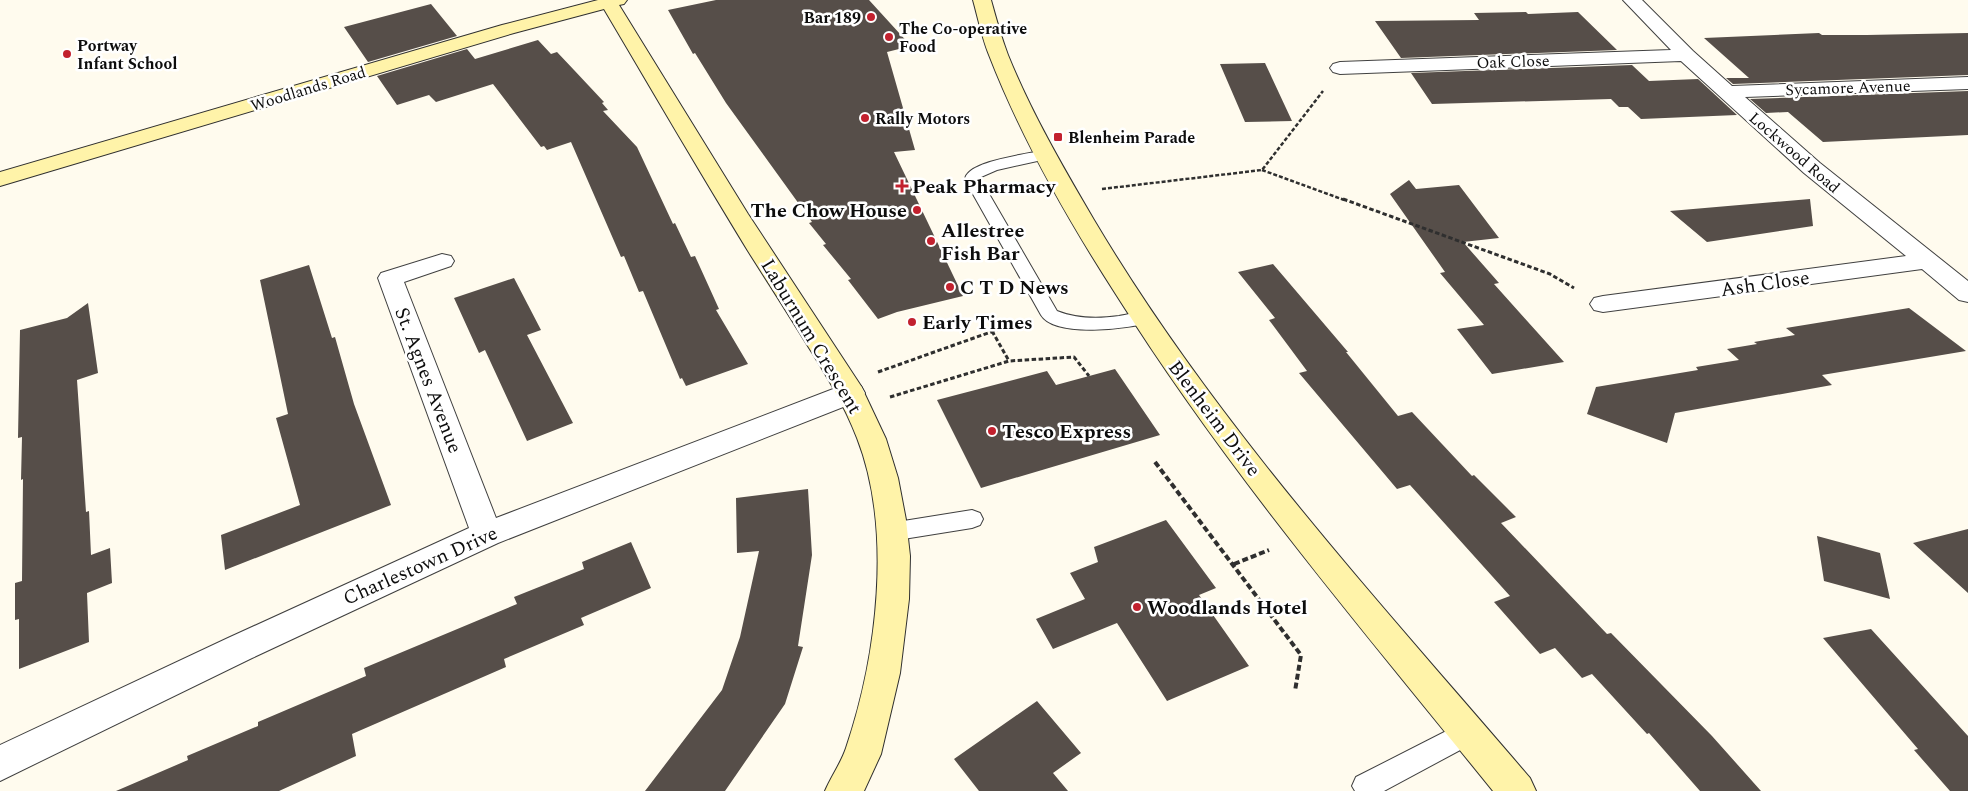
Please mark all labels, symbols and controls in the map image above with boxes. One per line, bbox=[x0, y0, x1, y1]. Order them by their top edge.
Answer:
place label: Bar 189 bbox=[804, 6, 861, 30]
marker: Bar 189 bbox=[865, 11, 877, 23]
place label: The Co-operative Food bbox=[899, 17, 1027, 59]
marker: The Co-operative Food bbox=[883, 31, 895, 43]
place label: Portway Infant School bbox=[77, 34, 178, 76]
marker: Portway Infant School bbox=[61, 48, 73, 60]
street label: Oak Close bbox=[1476, 49, 1550, 75]
street label: Woodlands Road bbox=[248, 60, 369, 118]
street label: Sycamore Avenue bbox=[1785, 74, 1911, 102]
street label: Lockwood Road bbox=[1743, 106, 1845, 199]
place label: Rally Motors bbox=[875, 107, 970, 131]
marker: Rally Motors bbox=[859, 112, 871, 124]
place label: Blenheim Parade bbox=[1068, 126, 1195, 150]
marker: Blenheim Parade bbox=[1052, 131, 1064, 143]
place label: Peak Pharmacy bbox=[912, 172, 1057, 202]
marker: Peak Pharmacy bbox=[896, 180, 908, 192]
place label: The Chow House bbox=[751, 196, 907, 226]
marker: The Chow House bbox=[911, 204, 923, 216]
place label: Allestree Fish Bar bbox=[941, 216, 1024, 269]
marker: Allestree Fish Bar bbox=[925, 235, 937, 247]
street label: Laburnum Crescent bbox=[753, 253, 869, 420]
street label: Ash Close bbox=[1719, 263, 1812, 305]
place label: C T D News bbox=[960, 273, 1069, 303]
marker: C T D News bbox=[944, 281, 956, 293]
street label: St. Agnes Avenue bbox=[386, 303, 470, 458]
place label: Early Times bbox=[922, 308, 1033, 338]
marker: Early Times bbox=[906, 316, 918, 328]
street label: Blenheim Drive bbox=[1160, 354, 1268, 483]
place label: Tesco Express bbox=[1002, 417, 1131, 447]
marker: Tesco Express bbox=[986, 425, 998, 437]
street label: Charlestown Drive bbox=[338, 518, 502, 613]
place label: Woodlands Hotel bbox=[1147, 593, 1308, 623]
marker: Woodlands Hotel bbox=[1131, 601, 1143, 613]

